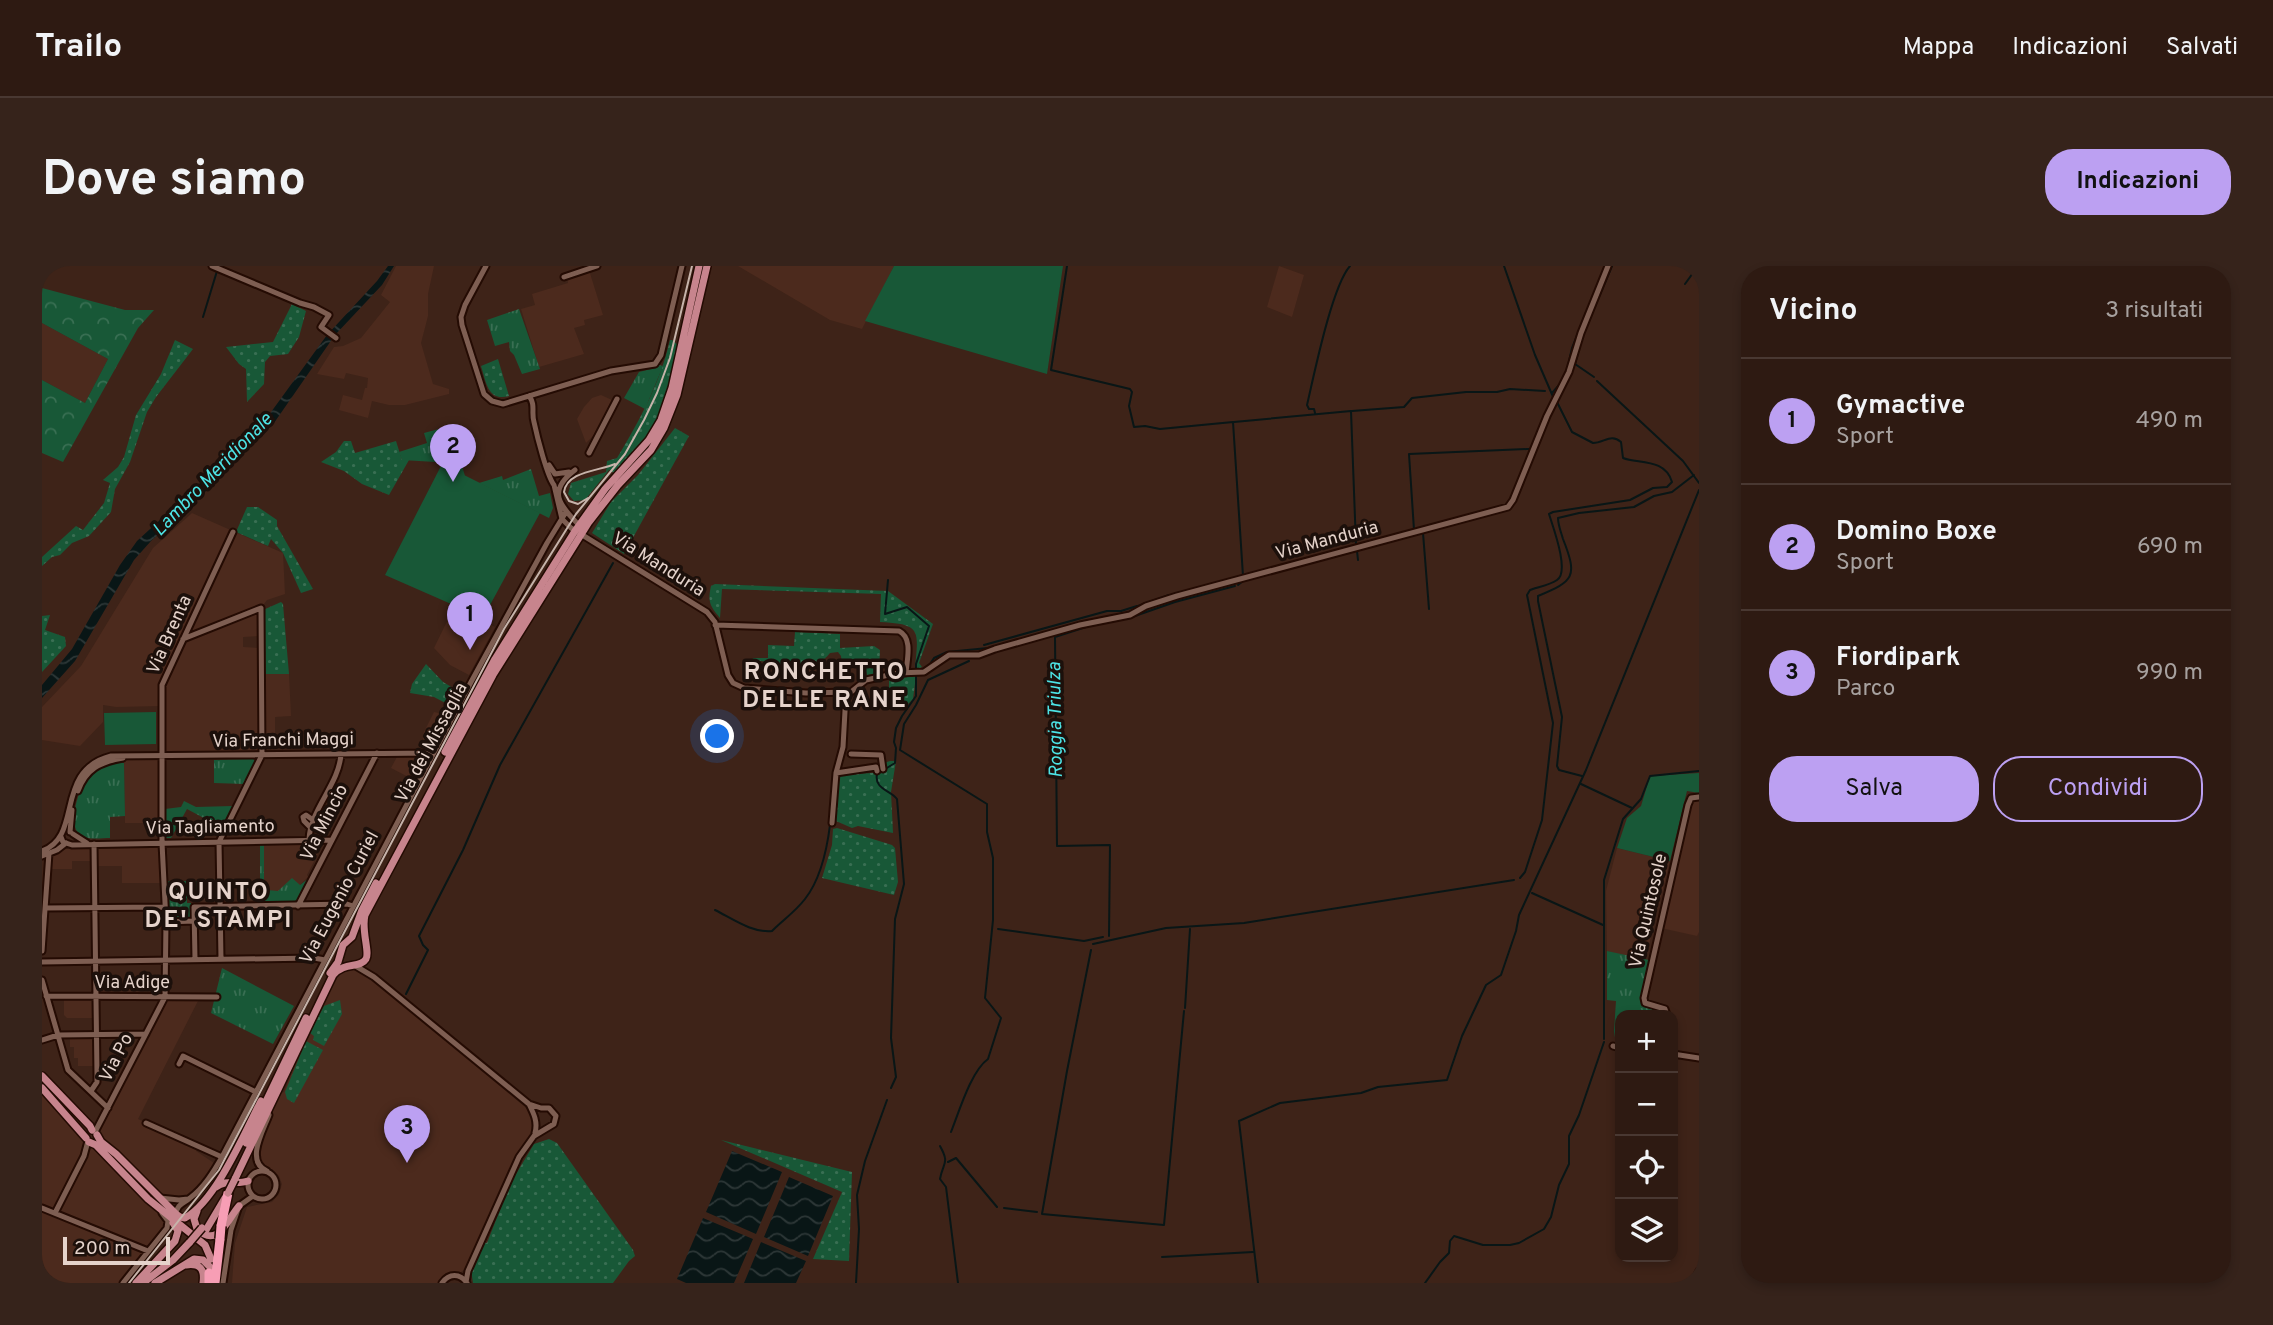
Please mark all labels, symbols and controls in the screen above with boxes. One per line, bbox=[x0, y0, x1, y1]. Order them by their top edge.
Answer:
text: Trailo bbox=[35, 27, 122, 69]
text: Mappa bbox=[1903, 33, 1974, 63]
text: Indicazioni bbox=[2012, 33, 2128, 63]
text: Salvati bbox=[2166, 33, 2238, 63]
button: Indicazioni bbox=[2045, 149, 2231, 215]
text: Dove siamo bbox=[42, 151, 306, 213]
text: Vicino bbox=[1769, 293, 1858, 330]
text: 3 risultati bbox=[2105, 297, 2203, 326]
text: Gymactive bbox=[1836, 390, 1965, 423]
text: 1 bbox=[1787, 407, 1797, 436]
text: 490 m bbox=[2136, 407, 2203, 436]
water label: Lambro Meridionale bbox=[148, 408, 278, 542]
text: Sport bbox=[1836, 423, 1894, 452]
pin: 2 bbox=[430, 424, 476, 482]
street label: Via Manduria bbox=[1273, 516, 1381, 566]
text: Domino Boxe bbox=[1836, 516, 1997, 549]
street label: Via Manduria bbox=[607, 527, 709, 603]
text: 2 bbox=[1785, 533, 1799, 562]
text: 690 m bbox=[2137, 533, 2203, 562]
text: Sport bbox=[1836, 549, 1894, 578]
street label: Via Brenta bbox=[142, 592, 198, 678]
pin: 1 bbox=[447, 592, 493, 650]
text: Fiordipark bbox=[1836, 642, 1960, 675]
district label: RONCHETTO DELLE RANE bbox=[742, 658, 908, 716]
text: 3 bbox=[1785, 659, 1799, 688]
text: 990 m bbox=[2136, 659, 2203, 688]
water label: Roggia Triulza bbox=[1043, 662, 1069, 778]
text: Parco bbox=[1836, 675, 1895, 704]
street label: Via dei Missaglia bbox=[391, 679, 473, 807]
your location bbox=[700, 719, 734, 753]
street label: Via Franchi Maggi bbox=[212, 728, 354, 754]
button: Salva bbox=[1769, 756, 1979, 822]
button: Condividi bbox=[1993, 756, 2203, 822]
street label: Via Mincio bbox=[296, 781, 354, 865]
street label: Via Tagliamento bbox=[145, 815, 275, 841]
street label: Via Eugenio Curiel bbox=[295, 827, 385, 969]
street label: Via Quintosole bbox=[1625, 851, 1673, 971]
district label: QUINTO DE' STAMPI bbox=[145, 878, 293, 936]
street label: Via Adige bbox=[94, 972, 170, 995]
map controls bbox=[1615, 1010, 1678, 1262]
button: + bbox=[1615, 1010, 1678, 1073]
street label: Via Po bbox=[95, 1030, 139, 1086]
button: − bbox=[1615, 1073, 1678, 1136]
pin: 3 bbox=[384, 1105, 430, 1163]
button: locate bbox=[1615, 1136, 1678, 1199]
button: layers bbox=[1615, 1199, 1678, 1262]
scale bar bbox=[63, 1234, 170, 1266]
text: 200 m bbox=[74, 1237, 130, 1261]

